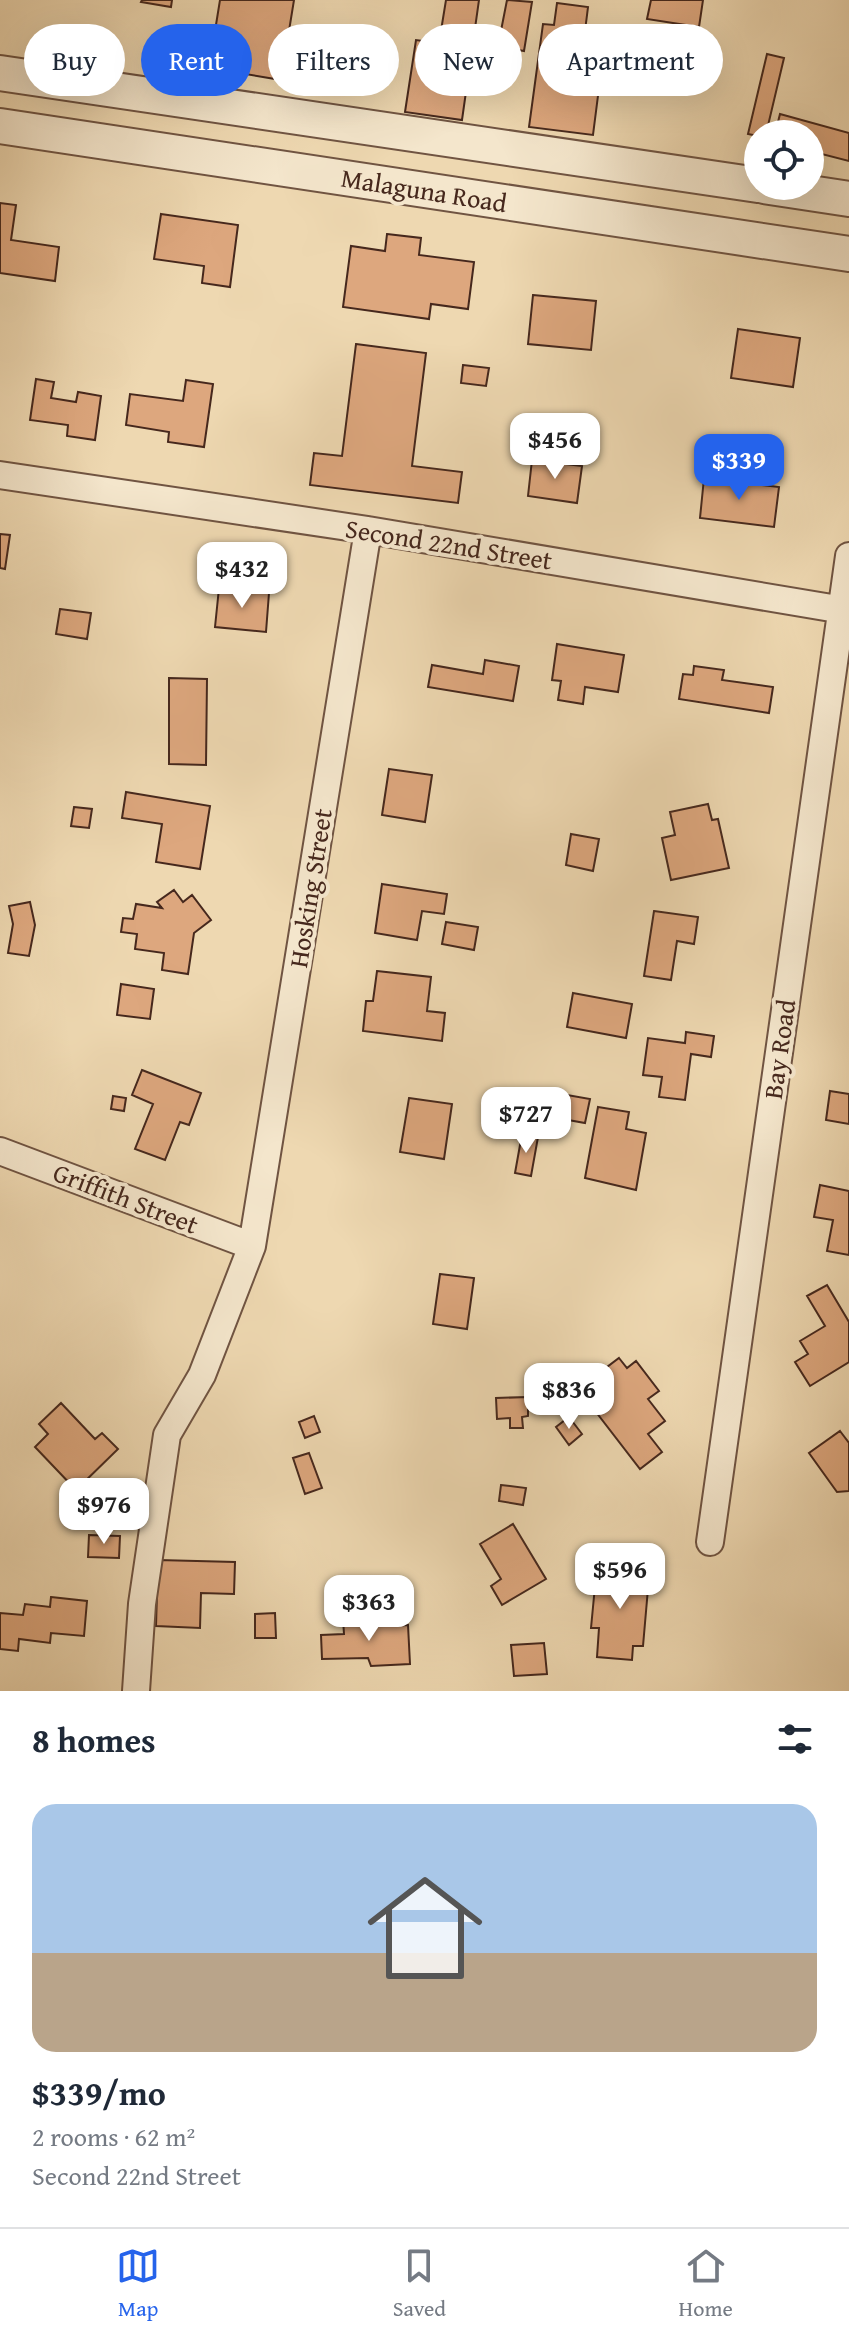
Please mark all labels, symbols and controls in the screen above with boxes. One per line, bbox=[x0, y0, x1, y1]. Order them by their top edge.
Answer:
chip: Buy bbox=[24, 24, 125, 96]
chip: Rent bbox=[141, 24, 252, 96]
chip: Filters bbox=[268, 24, 399, 96]
chip: New bbox=[415, 24, 522, 96]
chip: Apartment bbox=[538, 24, 723, 96]
map controls bbox=[744, 120, 824, 200]
button: locate bbox=[744, 120, 824, 200]
street label: Malaguna Road bbox=[338, 158, 510, 222]
pin: $456 bbox=[508, 413, 602, 481]
text: $456 bbox=[528, 419, 582, 458]
pin: $339 bbox=[692, 434, 786, 502]
text: $339 bbox=[712, 440, 766, 479]
street label: Second 22nd Street bbox=[343, 508, 555, 580]
pin: $432 bbox=[195, 542, 289, 610]
text: $432 bbox=[215, 548, 269, 587]
street label: Hosking Street bbox=[278, 806, 342, 970]
street label: Bay Road bbox=[753, 997, 805, 1101]
pin: $727 bbox=[479, 1087, 573, 1155]
text: $727 bbox=[499, 1093, 553, 1132]
street label: Griffith Street bbox=[48, 1152, 204, 1244]
pin: $836 bbox=[522, 1363, 616, 1431]
text: $836 bbox=[542, 1369, 596, 1408]
pin: $976 bbox=[57, 1478, 151, 1546]
text: $976 bbox=[77, 1484, 131, 1523]
pin: $596 bbox=[573, 1543, 667, 1611]
text: $596 bbox=[593, 1549, 647, 1588]
pin: $363 bbox=[322, 1575, 416, 1643]
text: $363 bbox=[342, 1581, 396, 1620]
text: 8 homes bbox=[32, 1715, 156, 1764]
icon: filters bbox=[773, 1717, 817, 1761]
icon: home bbox=[353, 1856, 497, 2000]
text: $339/mo bbox=[32, 2068, 166, 2117]
text: 2 rooms · 62 m² bbox=[32, 2117, 195, 2156]
text: Second 22nd Street bbox=[32, 2156, 241, 2195]
tab: Map bbox=[116, 2244, 160, 2324]
tab: Saved bbox=[393, 2244, 446, 2324]
tab: Home bbox=[679, 2244, 733, 2324]

